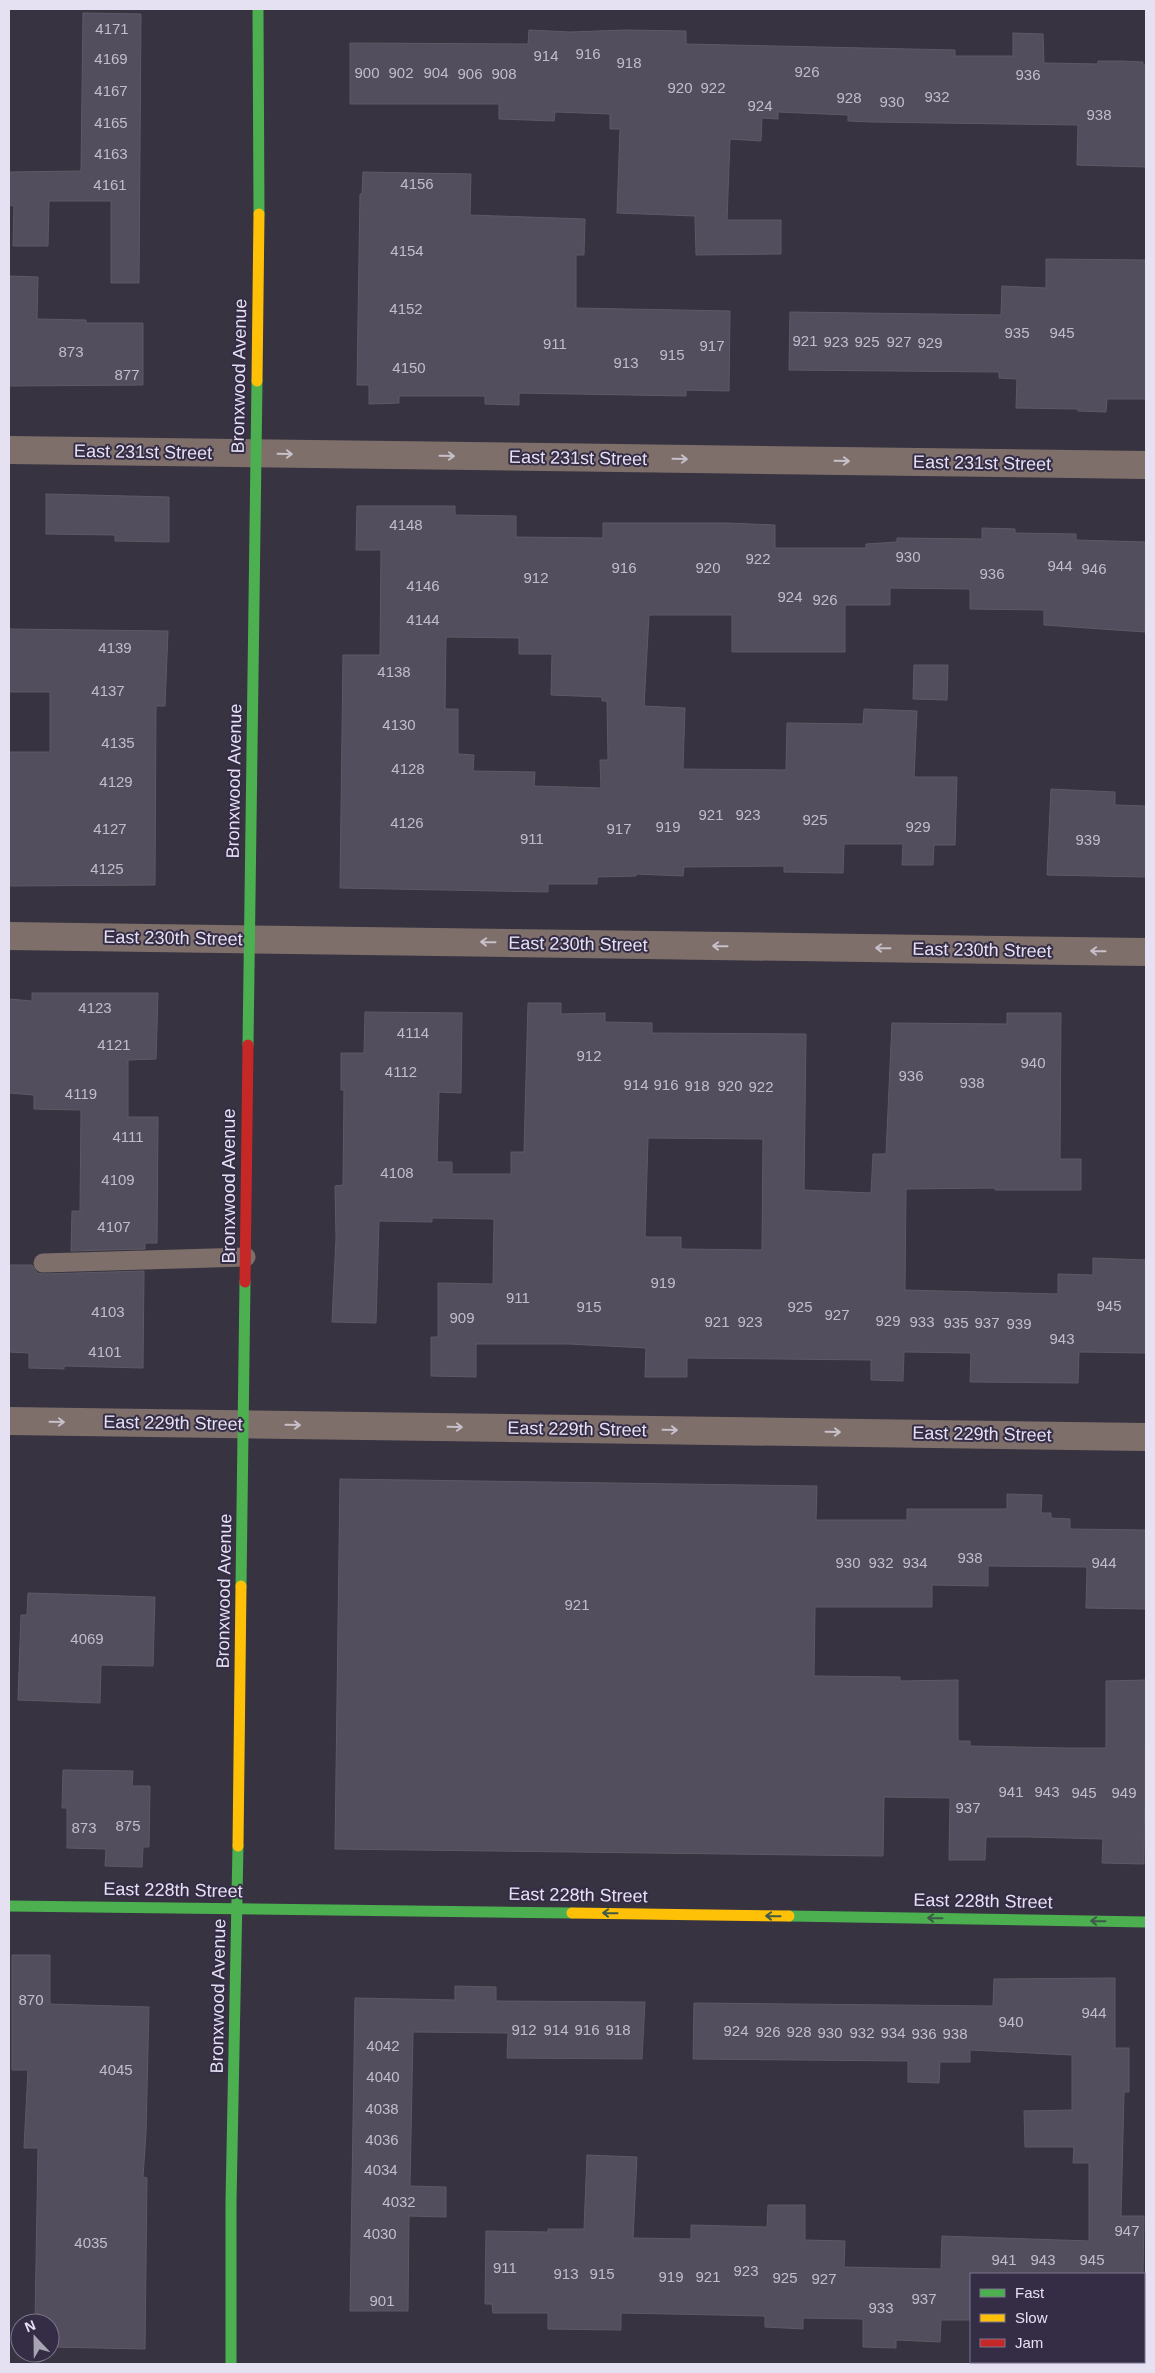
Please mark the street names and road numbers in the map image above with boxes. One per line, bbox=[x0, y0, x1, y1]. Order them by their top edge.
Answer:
street label: Bronxwood Avenue bbox=[228, 298, 250, 454]
street label: East 231st Street bbox=[74, 441, 212, 463]
street label: East 231st Street bbox=[509, 447, 647, 469]
street label: East 231st Street bbox=[913, 452, 1051, 474]
street label: Bronxwood Avenue bbox=[223, 703, 245, 859]
street label: East 230th Street bbox=[103, 927, 243, 949]
street label: East 230th Street bbox=[508, 933, 648, 955]
street label: East 230th Street bbox=[912, 939, 1052, 961]
street label: Bronxwood Avenue bbox=[219, 1109, 239, 1263]
street label: East 229th Street bbox=[103, 1412, 243, 1434]
street label: East 229th Street bbox=[507, 1418, 647, 1440]
street label: East 229th Street bbox=[912, 1423, 1052, 1445]
street label: Bronxwood Avenue bbox=[213, 1513, 235, 1669]
street label: East 228th Street bbox=[103, 1879, 243, 1901]
street label: East 228th Street bbox=[508, 1884, 648, 1906]
street label: East 228th Street bbox=[913, 1890, 1053, 1912]
street label: Bronxwood Avenue bbox=[207, 1918, 229, 2074]

